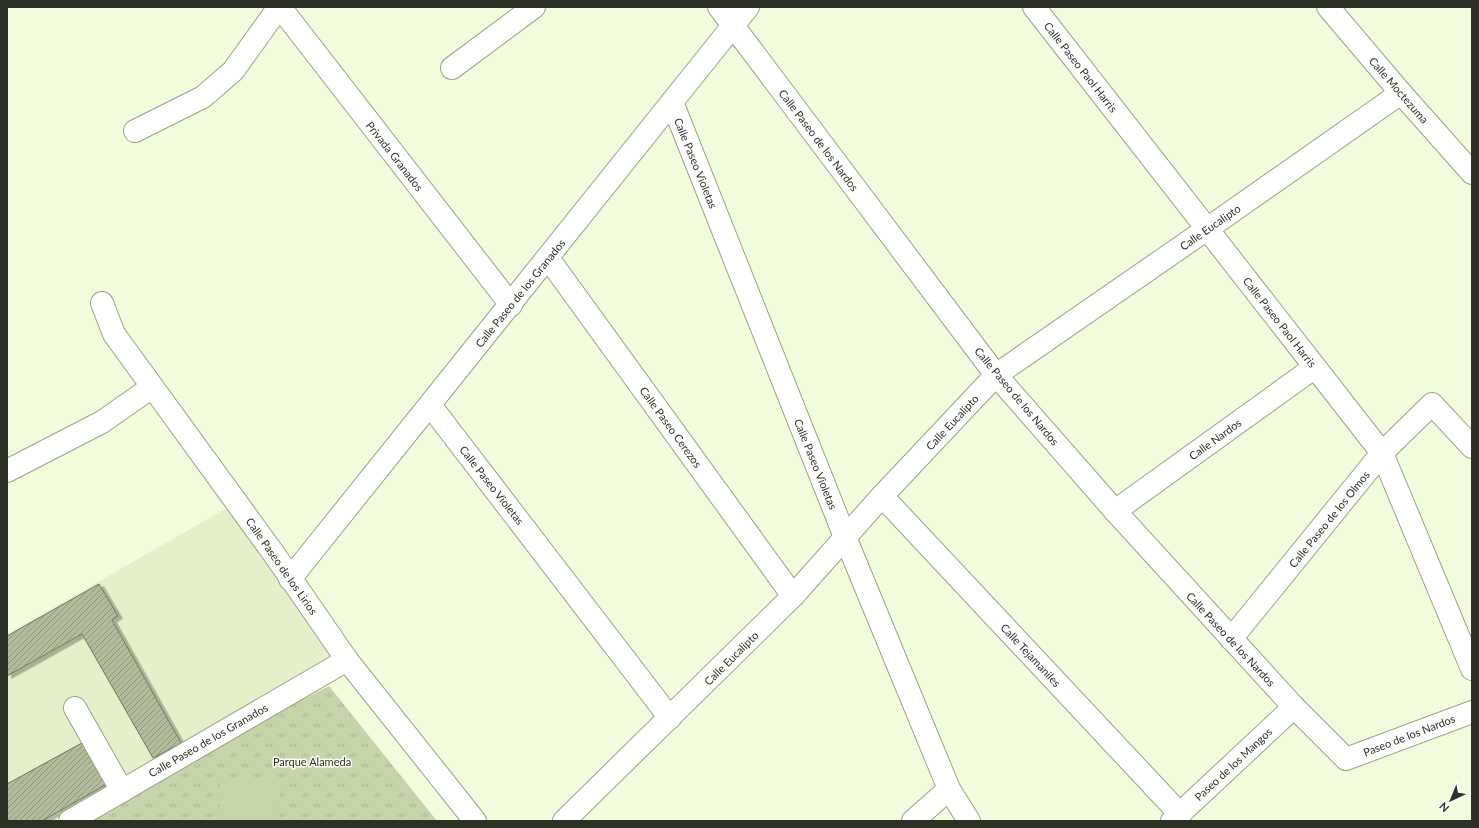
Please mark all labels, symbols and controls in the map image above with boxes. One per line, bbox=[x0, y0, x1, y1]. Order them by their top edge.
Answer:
street label: Calle Paseo Paol Harris bbox=[1042, 19, 1120, 115]
street label: Calle Moctezuma bbox=[1367, 54, 1431, 126]
street label: Calle Paseo de los Nardos bbox=[776, 87, 862, 194]
street label: Calle Paseo Violetas bbox=[672, 116, 720, 210]
street label: Privada Granados bbox=[364, 119, 426, 194]
street label: Calle Eucalipto bbox=[1177, 201, 1243, 253]
street label: Calle Paseo de los Granados bbox=[472, 236, 568, 350]
street label: Calle Paseo Paol Harris bbox=[1241, 274, 1319, 370]
street label: Calle Paseo de los Nardos bbox=[972, 344, 1062, 448]
street label: Calle Paseo Cerezos bbox=[637, 384, 705, 470]
street label: Calle Eucalipto bbox=[923, 392, 981, 452]
street label: Calle Nardos bbox=[1186, 416, 1244, 462]
street label: Calle Paseo Violetas bbox=[792, 417, 840, 511]
street label: Calle Paseo Violetas bbox=[457, 443, 527, 527]
street label: Calle Paseo de los Olmos bbox=[1286, 468, 1372, 570]
street label: Calle Paseo de los Lirios bbox=[244, 515, 321, 617]
street label: Calle Paseo de los Nardos bbox=[1184, 589, 1278, 689]
street label: Calle Tejamaniles bbox=[998, 621, 1064, 690]
street label: Calle Eucalipto bbox=[701, 628, 761, 688]
street label: Calle Paseo de los Granados bbox=[146, 700, 270, 779]
street label: Paseo de los Nardos bbox=[1361, 711, 1457, 759]
street label: Paseo de los Mangos bbox=[1192, 725, 1275, 803]
park label: Parque Alameda bbox=[273, 755, 351, 768]
north arrow bbox=[1431, 780, 1471, 820]
text: N bbox=[1436, 800, 1451, 815]

